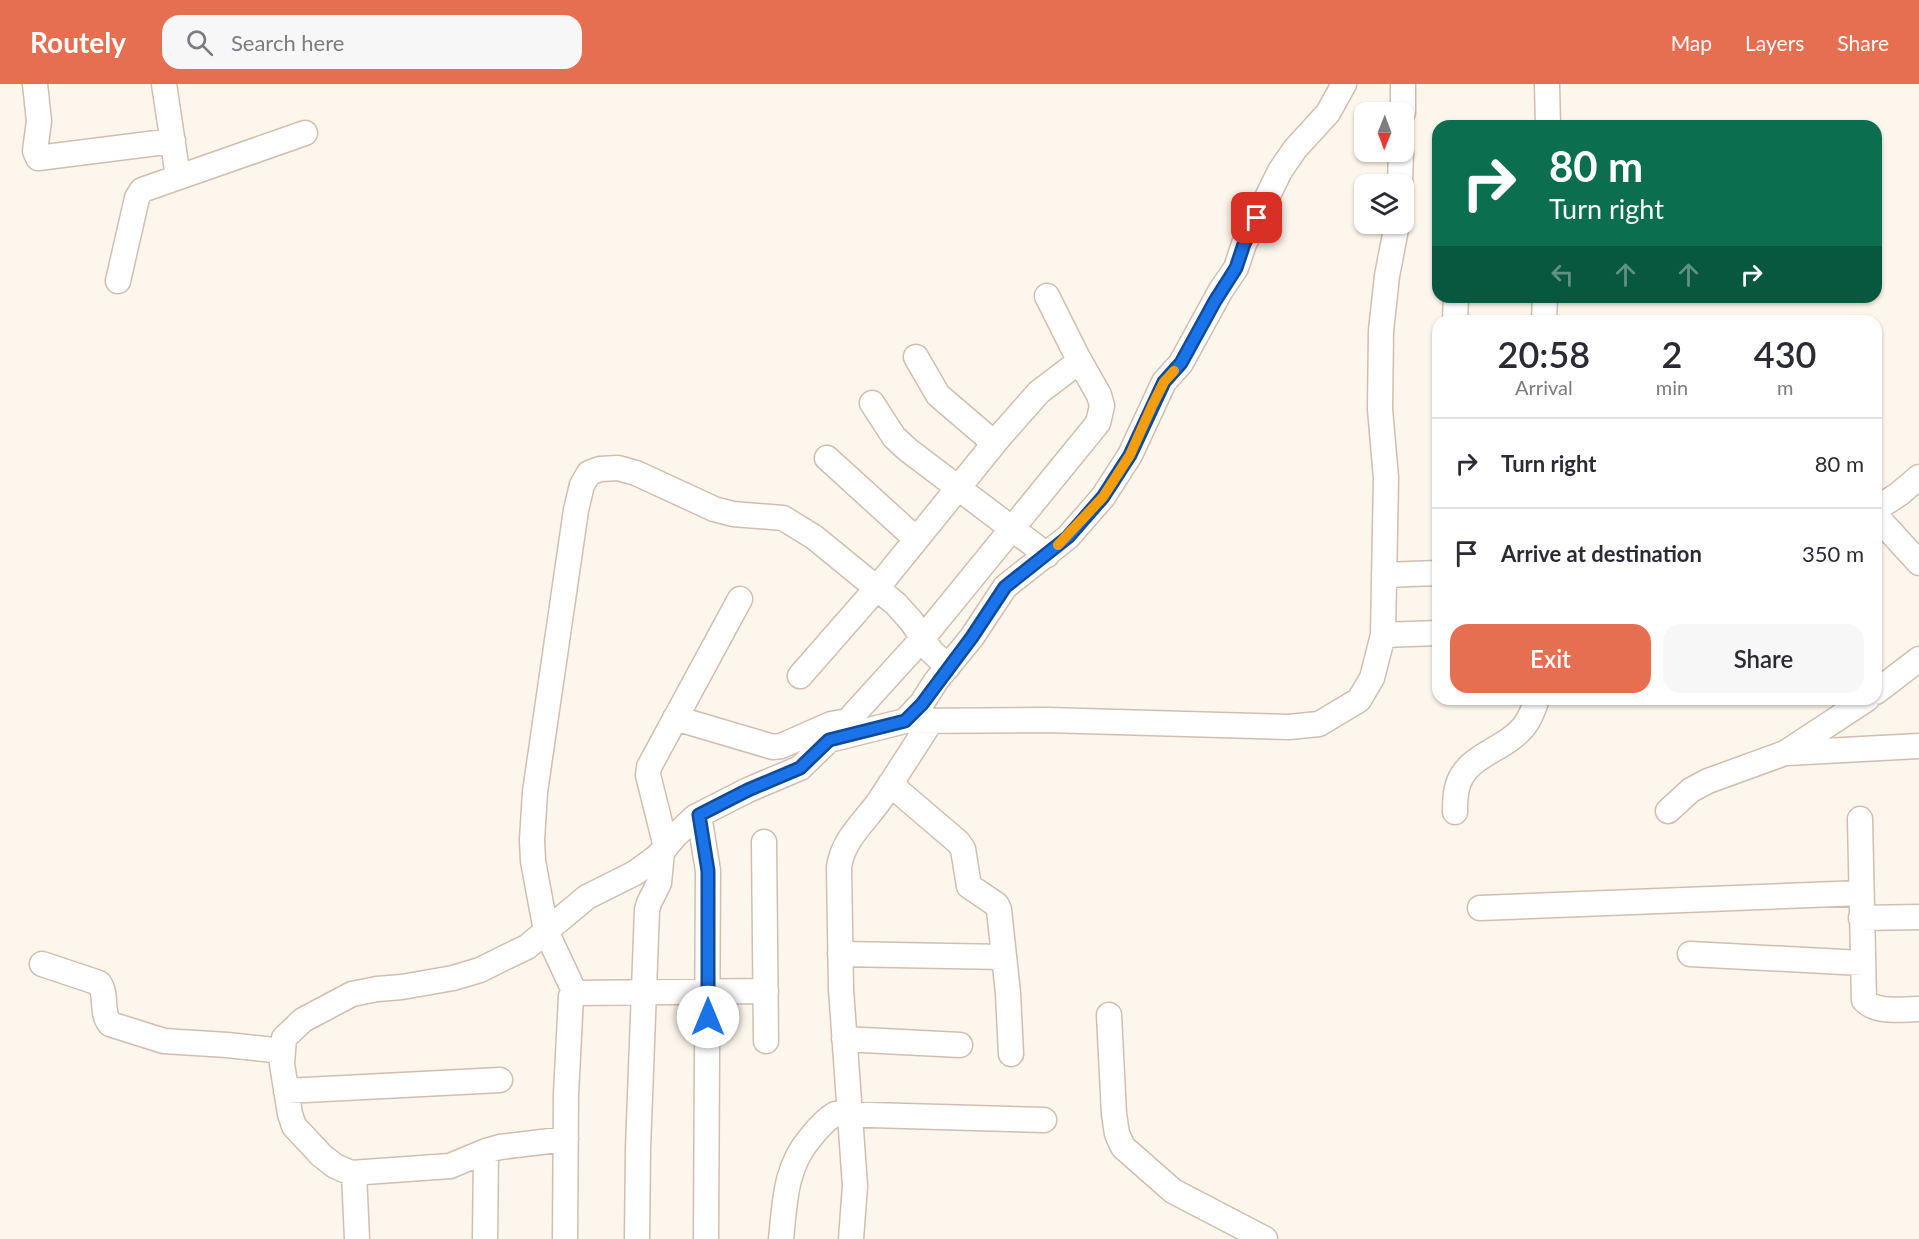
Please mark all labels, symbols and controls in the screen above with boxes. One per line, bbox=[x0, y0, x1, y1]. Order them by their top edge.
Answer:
search box bbox=[162, 15, 582, 69]
text: Routely bbox=[30, 25, 126, 59]
icon: search bbox=[183, 26, 216, 59]
text: Search here bbox=[231, 29, 344, 56]
text: Map bbox=[1671, 30, 1712, 55]
text: Layers bbox=[1745, 30, 1804, 55]
text: Share bbox=[1837, 30, 1889, 55]
north arrow bbox=[1354, 102, 1414, 162]
map controls bbox=[1354, 102, 1414, 234]
text: 80 m bbox=[1549, 141, 1643, 191]
icon: right bbox=[1450, 144, 1528, 222]
button: layers bbox=[1354, 174, 1414, 234]
pin bbox=[1231, 192, 1282, 243]
text: Turn right bbox=[1549, 192, 1664, 225]
icon: arrive bbox=[1240, 201, 1273, 234]
icon: left bbox=[1546, 258, 1579, 291]
icon: ahead bbox=[1609, 258, 1642, 291]
icon: ahead bbox=[1672, 258, 1705, 291]
icon: right bbox=[1735, 258, 1768, 291]
text: 20:58 bbox=[1498, 332, 1590, 376]
text: 2 bbox=[1662, 332, 1682, 376]
text: 430 bbox=[1754, 332, 1816, 376]
text: Arrival bbox=[1515, 375, 1573, 399]
text: min bbox=[1656, 375, 1688, 399]
text: m bbox=[1777, 375, 1793, 399]
icon: right bbox=[1450, 447, 1483, 480]
text: Turn right bbox=[1501, 450, 1596, 477]
text: 80 m bbox=[1815, 450, 1864, 477]
icon: arrive bbox=[1450, 537, 1483, 570]
text: Arrive at destination bbox=[1501, 540, 1702, 567]
text: 350 m bbox=[1802, 540, 1864, 567]
button: Exit bbox=[1450, 624, 1651, 693]
button: Share bbox=[1663, 624, 1864, 693]
position arrow bbox=[676, 985, 740, 1049]

